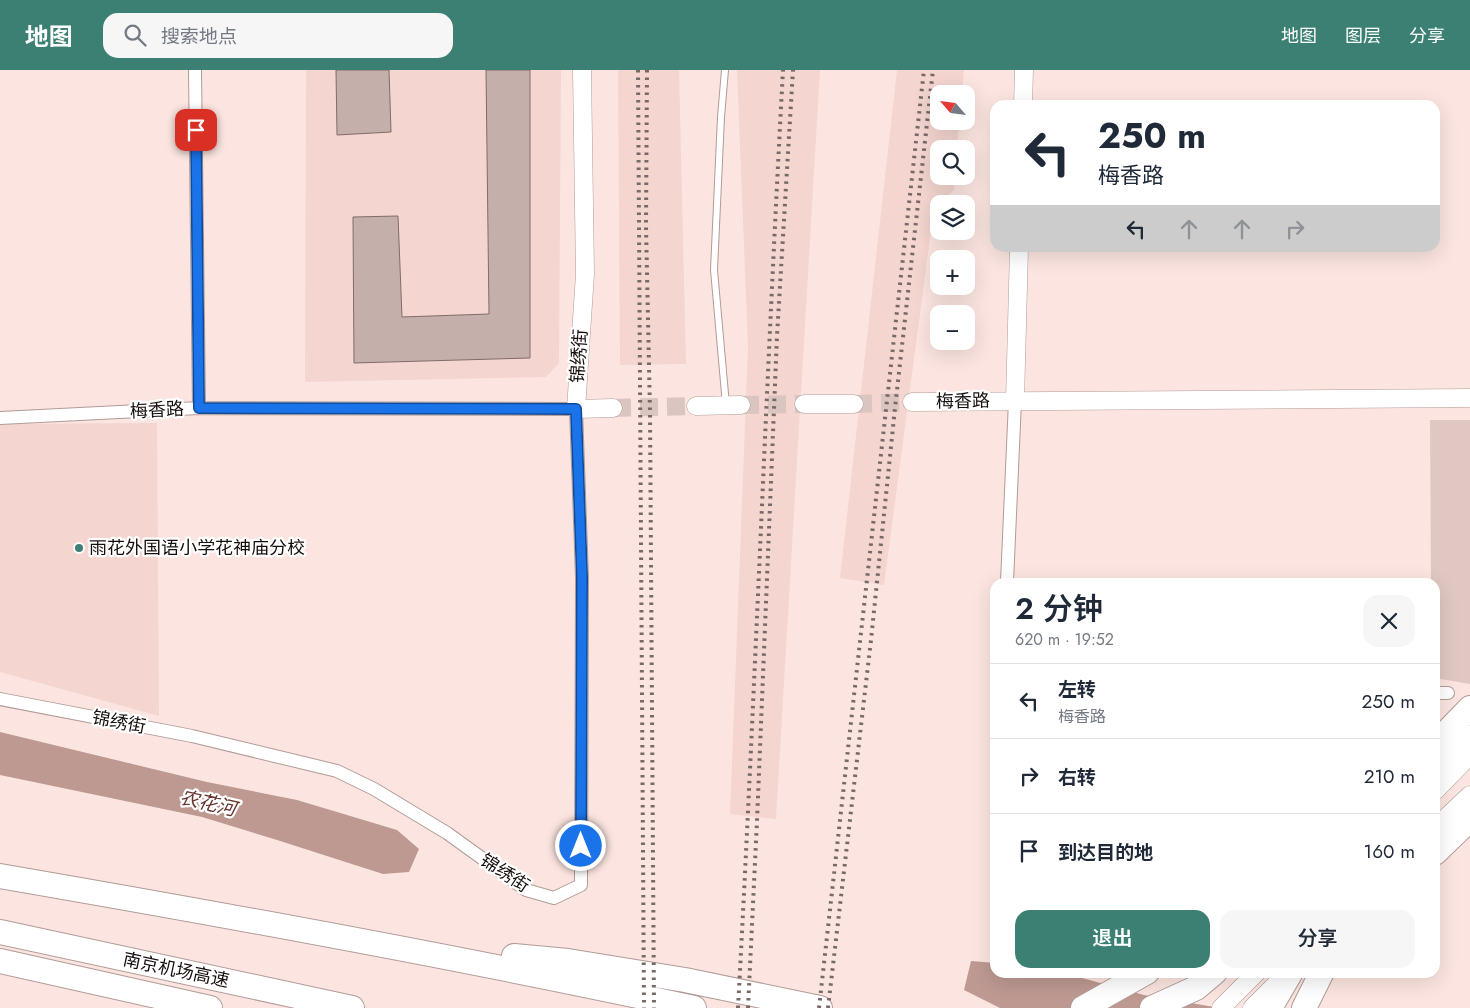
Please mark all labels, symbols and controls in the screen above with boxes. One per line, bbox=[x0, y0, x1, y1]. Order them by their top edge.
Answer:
search box bbox=[103, 13, 453, 58]
text: 地图 bbox=[25, 19, 73, 54]
icon: search bbox=[121, 21, 149, 49]
text: 搜索地点 bbox=[161, 23, 237, 50]
text: 地图 bbox=[1281, 23, 1317, 49]
text: 图层 bbox=[1345, 23, 1381, 49]
text: 分享 bbox=[1409, 23, 1445, 49]
north arrow bbox=[930, 85, 975, 130]
map controls bbox=[930, 85, 975, 350]
pin bbox=[175, 109, 217, 151]
text: 250 m bbox=[1098, 111, 1206, 161]
icon: arrive bbox=[182, 116, 210, 144]
icon: left bbox=[1015, 120, 1080, 185]
button: search bbox=[930, 140, 975, 185]
text: 梅香路 bbox=[1098, 159, 1164, 191]
button: layers bbox=[930, 195, 975, 240]
icon: left bbox=[1122, 215, 1150, 243]
icon: ahead bbox=[1175, 215, 1203, 243]
icon: ahead bbox=[1228, 215, 1256, 243]
icon: right bbox=[1281, 215, 1309, 243]
button: + bbox=[930, 250, 975, 295]
button: − bbox=[930, 305, 975, 350]
street label: 锦绣街 bbox=[564, 328, 594, 384]
street label: 梅香路 bbox=[936, 388, 990, 414]
street label: 梅香路 bbox=[129, 396, 185, 424]
place label: 雨花外国语小学花神庙分校 bbox=[89, 535, 305, 561]
marker: 雨花外国语小学花神庙分校 bbox=[73, 542, 85, 554]
text: 2 分钟 bbox=[1015, 587, 1103, 630]
button: close bbox=[1363, 595, 1415, 647]
text: 620 m · 19:52 bbox=[1015, 628, 1114, 651]
text: 左转 bbox=[1058, 676, 1096, 703]
icon: left bbox=[1015, 687, 1043, 715]
text: 250 m bbox=[1362, 688, 1415, 715]
street label: 锦绣街 bbox=[90, 704, 148, 740]
text: 梅香路 bbox=[1058, 705, 1106, 728]
icon: right bbox=[1015, 762, 1043, 790]
text: 210 m bbox=[1364, 763, 1415, 790]
text: 右转 bbox=[1058, 764, 1096, 791]
water label: 农花河 bbox=[177, 783, 243, 823]
position arrow bbox=[554, 819, 606, 871]
icon: arrive bbox=[1015, 837, 1043, 865]
text: 160 m bbox=[1364, 838, 1415, 865]
text: 到达目的地 bbox=[1058, 839, 1153, 866]
street label: 锦绣街 bbox=[475, 847, 535, 899]
button: 退出 bbox=[1015, 910, 1210, 968]
button: 分享 bbox=[1220, 910, 1415, 968]
street label: 南京机场高速 bbox=[120, 946, 232, 994]

